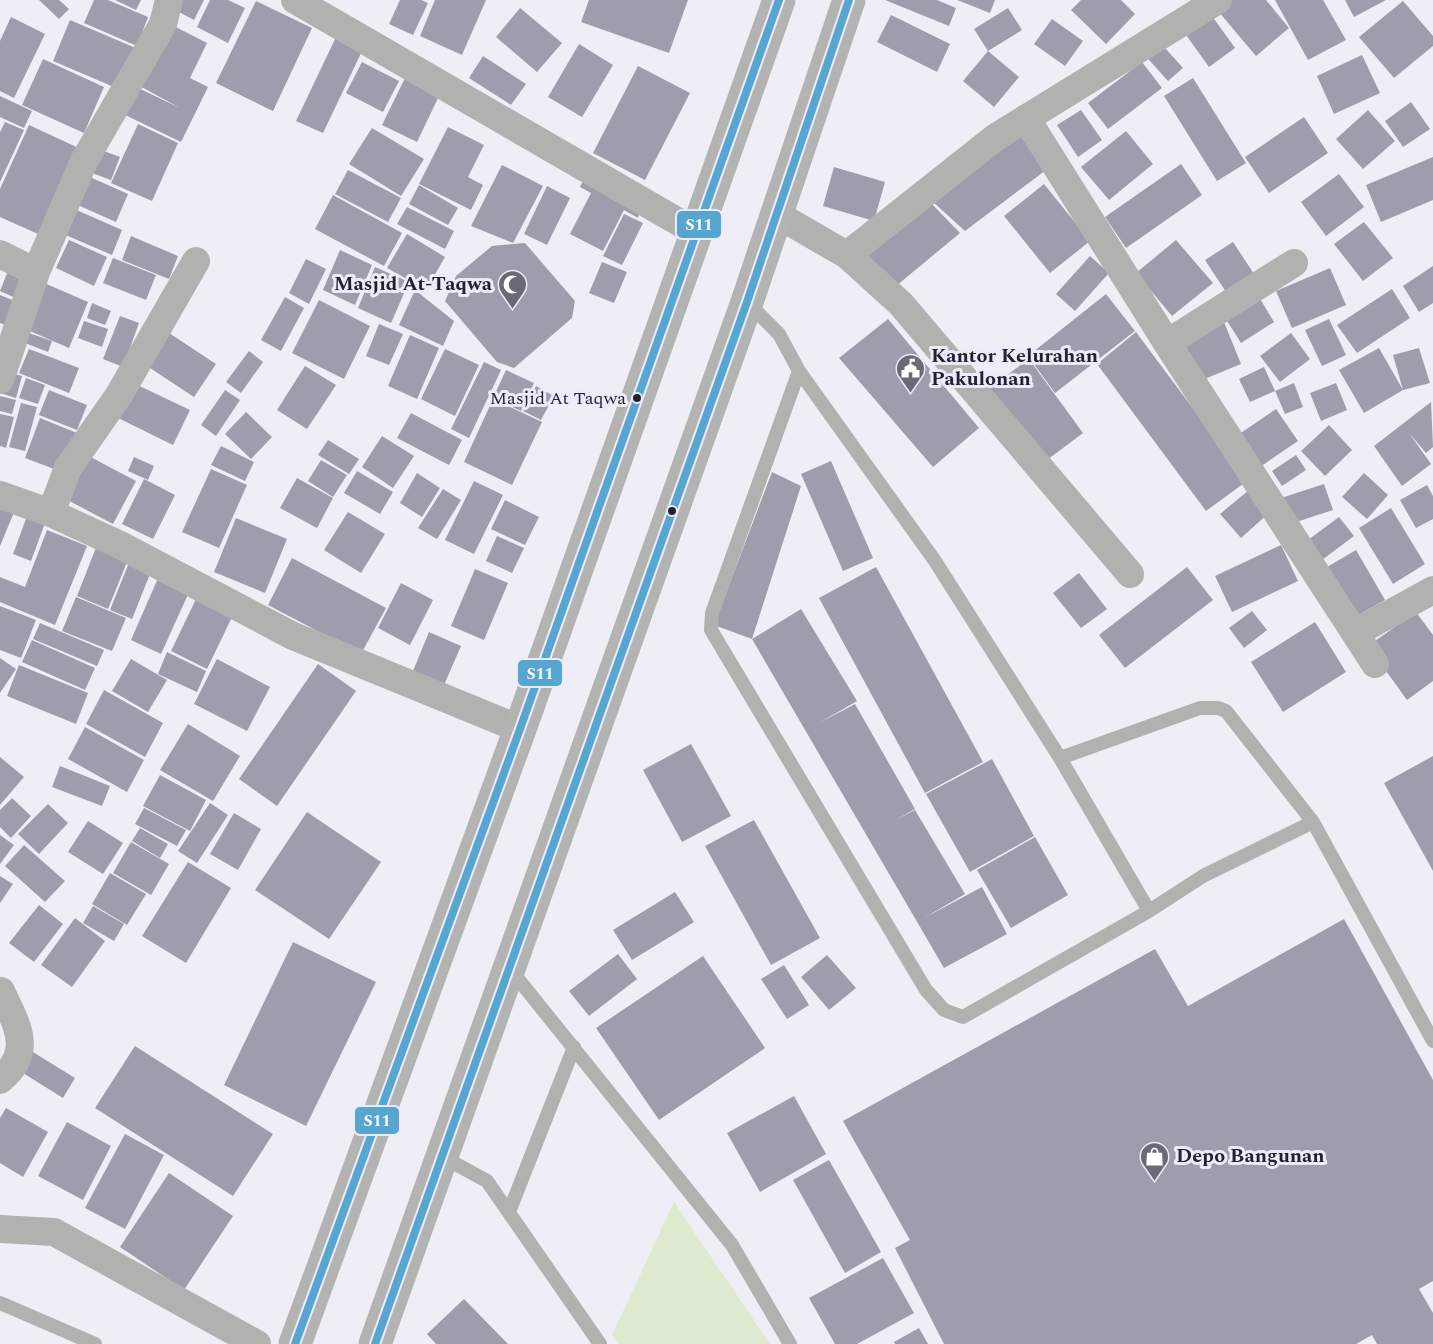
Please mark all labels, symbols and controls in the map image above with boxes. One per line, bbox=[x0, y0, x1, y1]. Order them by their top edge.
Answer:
line badge: S11 bbox=[676, 210, 722, 239]
text: S11 bbox=[685, 213, 713, 237]
mosque icon: Masjid At-Taqwa bbox=[497, 268, 529, 310]
place label: Masjid At-Taqwa bbox=[334, 269, 493, 299]
place label: Kantor Kelurahan Pakulonan bbox=[931, 341, 1098, 394]
public building icon: Kantor Kelurahan Pakulonan bbox=[894, 352, 926, 394]
place label: Masjid At Taqwa bbox=[490, 385, 626, 412]
marker: Masjid At Taqwa bbox=[631, 392, 643, 404]
unlabelled marker bbox=[666, 505, 678, 517]
line badge: S11 bbox=[517, 659, 563, 687]
text: S11 bbox=[526, 662, 554, 686]
line badge: S11 bbox=[354, 1106, 400, 1135]
text: S11 bbox=[363, 1109, 391, 1133]
shop icon: Depo Bangunan bbox=[1139, 1140, 1171, 1182]
place label: Depo Bangunan bbox=[1176, 1141, 1325, 1171]

